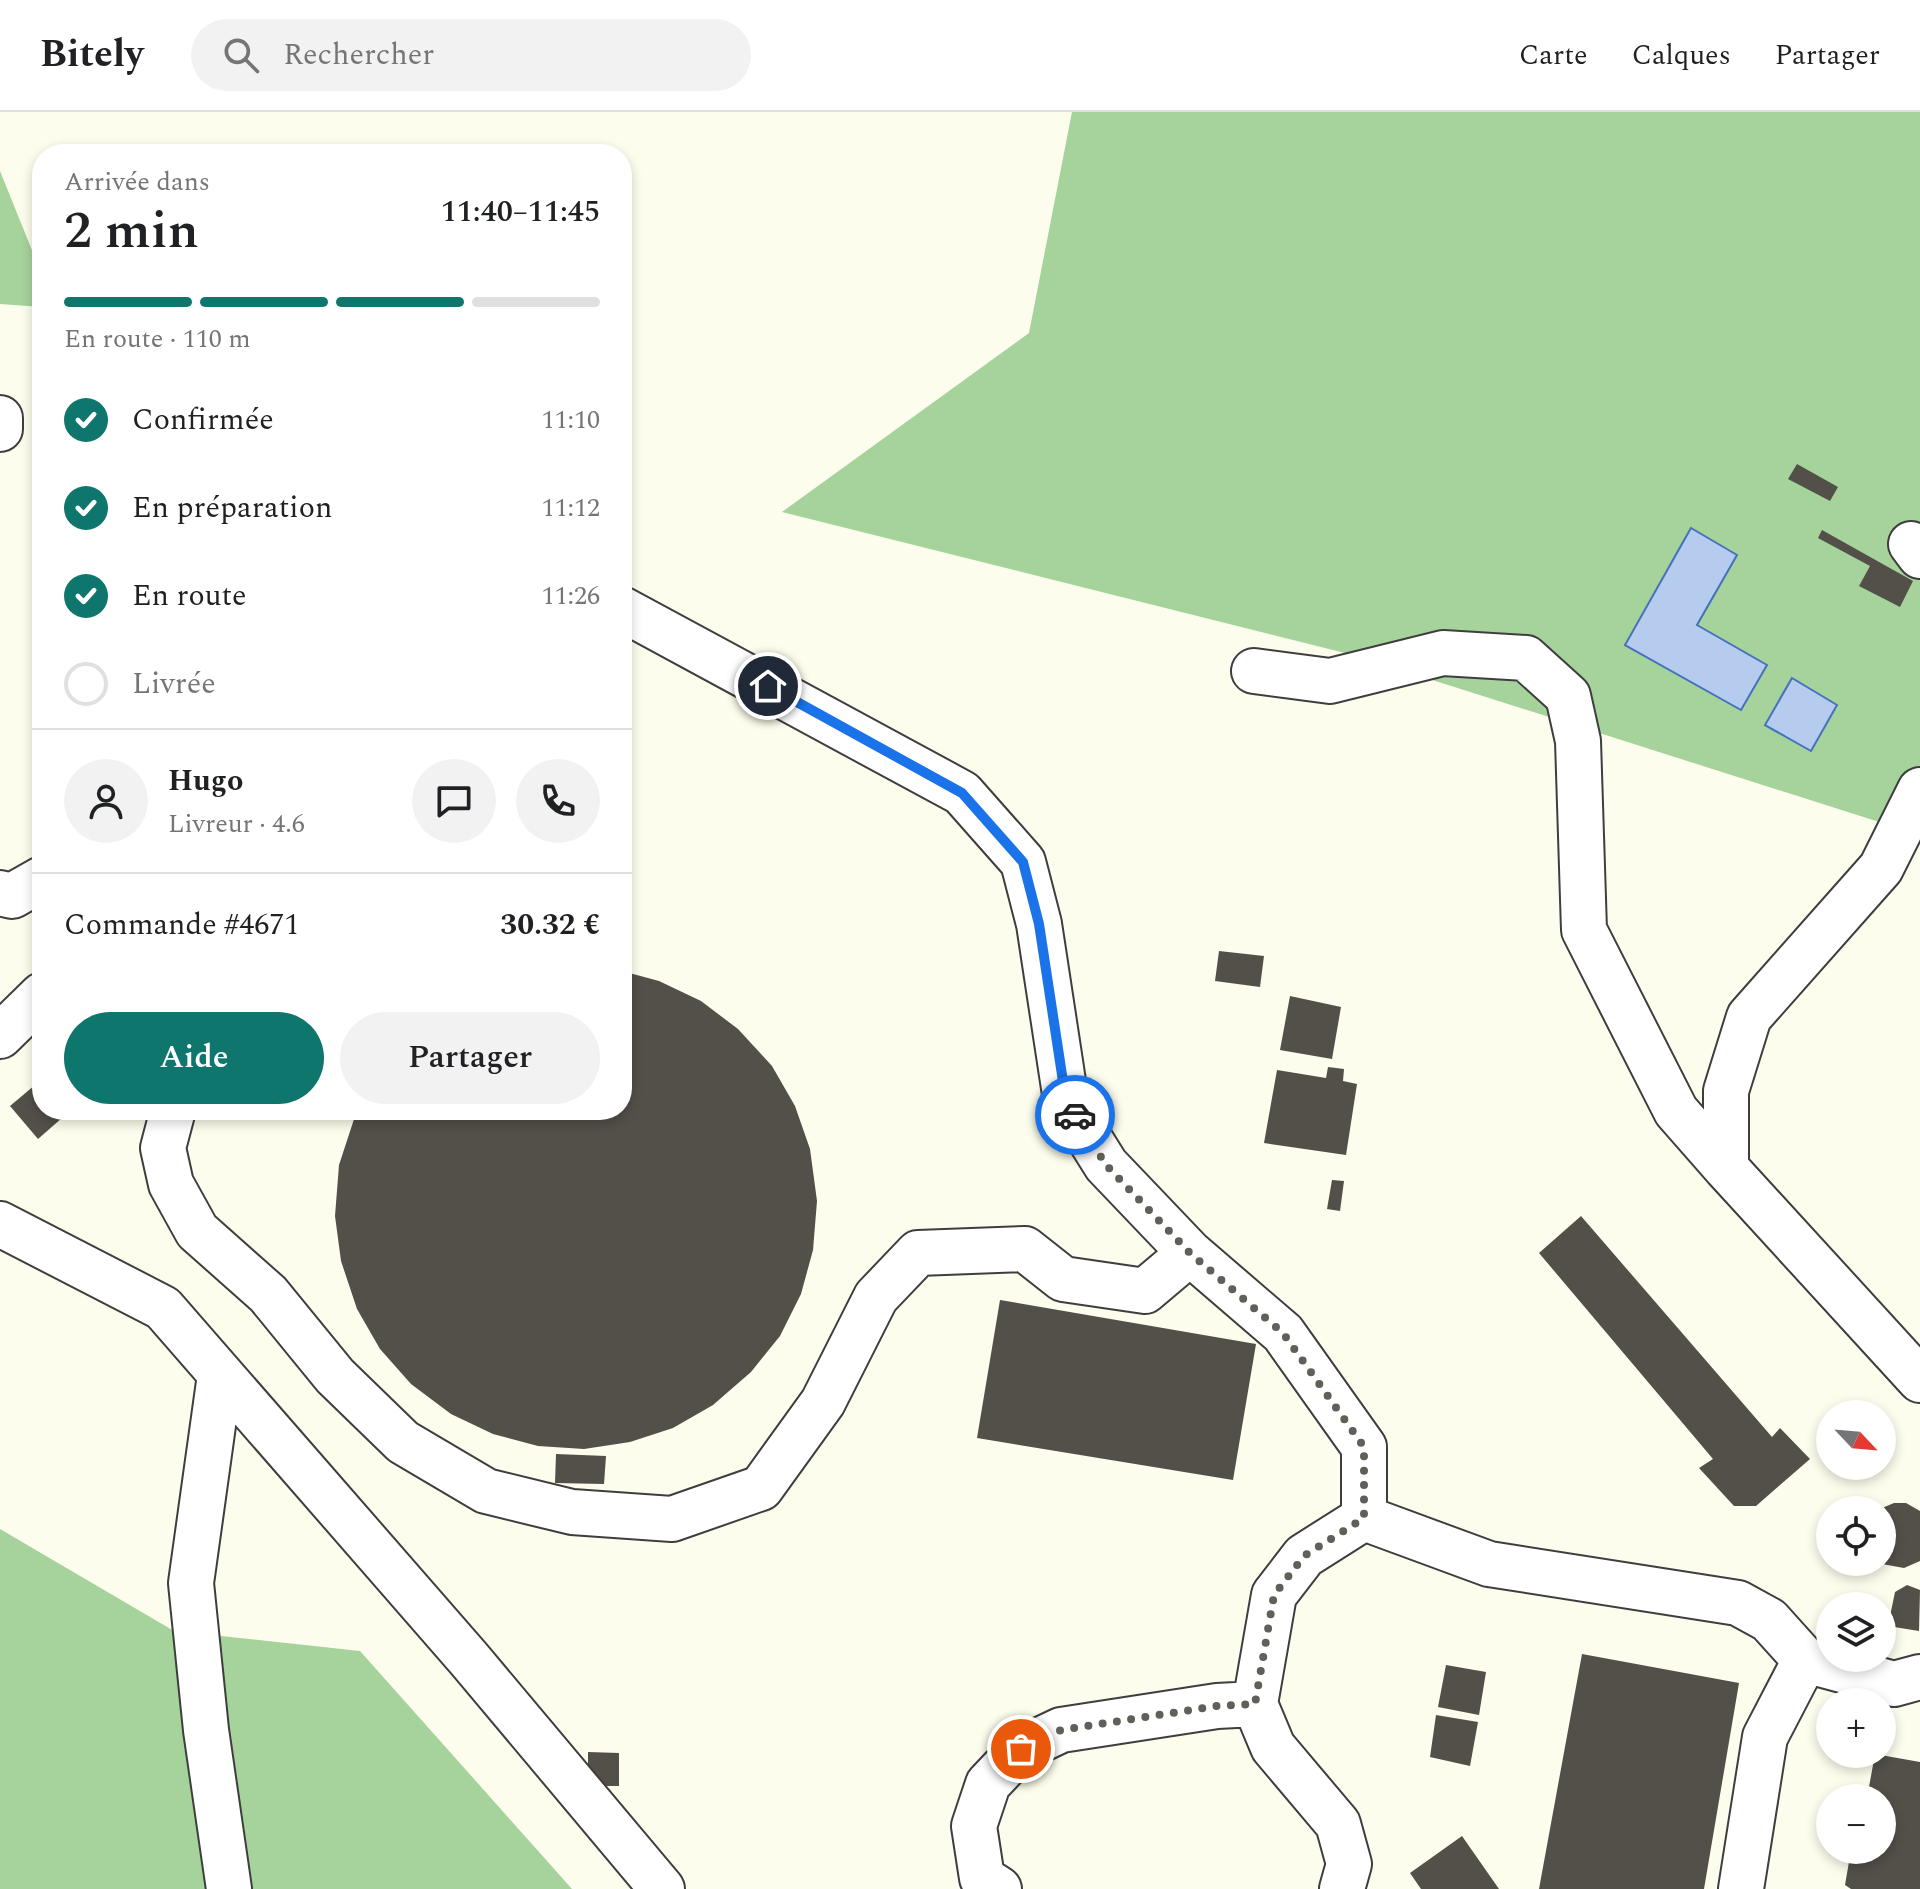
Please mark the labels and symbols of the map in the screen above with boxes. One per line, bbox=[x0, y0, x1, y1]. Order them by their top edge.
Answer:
pin bbox=[734, 652, 802, 720]
courier bbox=[1035, 1075, 1115, 1155]
north arrow bbox=[1816, 1400, 1896, 1480]
pin bbox=[987, 1715, 1055, 1783]

